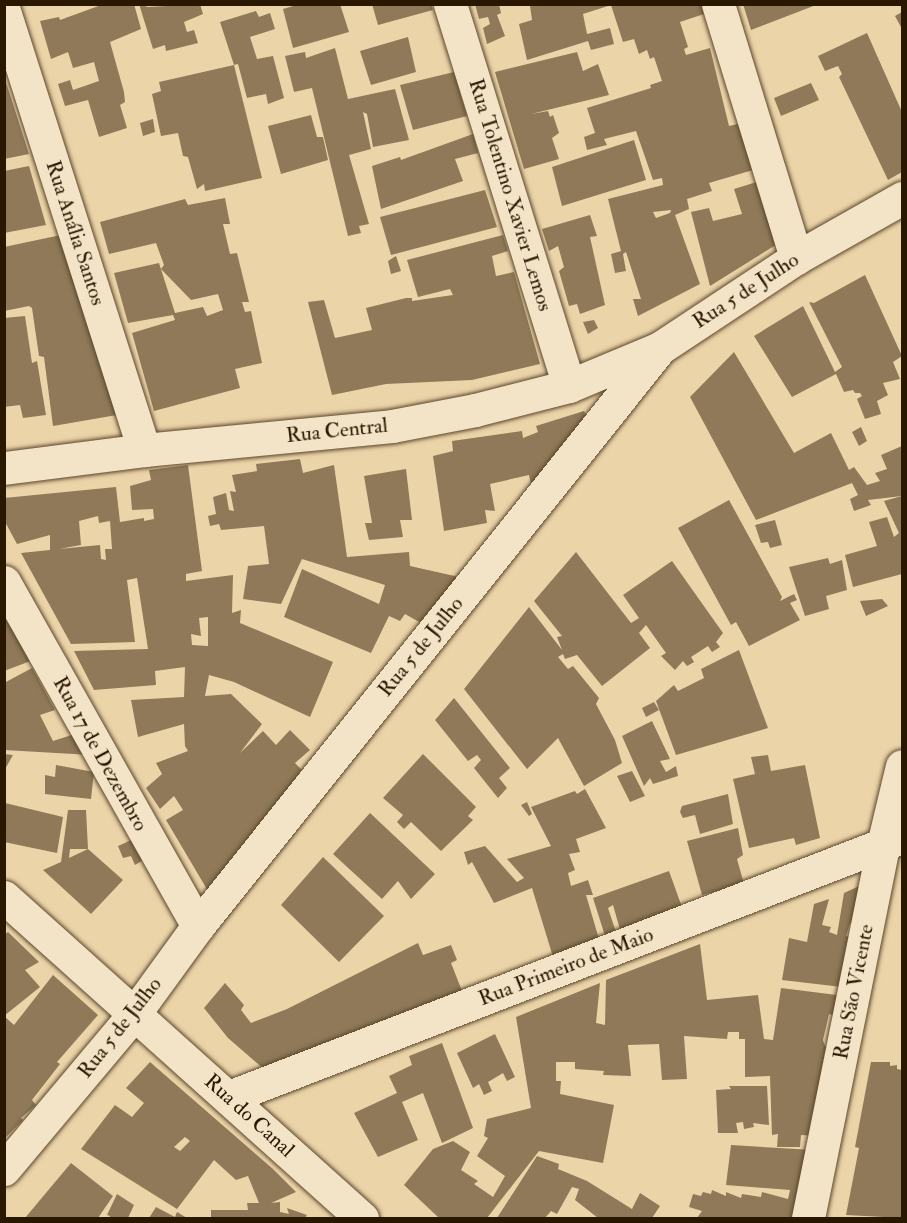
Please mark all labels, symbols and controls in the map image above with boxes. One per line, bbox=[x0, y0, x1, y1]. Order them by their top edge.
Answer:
street label: Rua Tolentino Xavier Lemos bbox=[463, 76, 557, 314]
street label: Rua Anália Santos bbox=[40, 157, 110, 309]
street label: Rua 5 de Julho bbox=[688, 247, 804, 335]
street label: Rua Central bbox=[285, 413, 389, 449]
street label: Rua 5 de Julho bbox=[373, 592, 469, 702]
street label: Rua 17 de Dezembro bbox=[47, 672, 153, 836]
street label: Rua Primeiro de Maio bbox=[475, 922, 657, 1012]
street label: Rua São Vicente bbox=[829, 922, 879, 1062]
street label: Rua 5 de Julho bbox=[73, 972, 167, 1084]
street label: Rua do Canal bbox=[199, 1069, 299, 1163]

